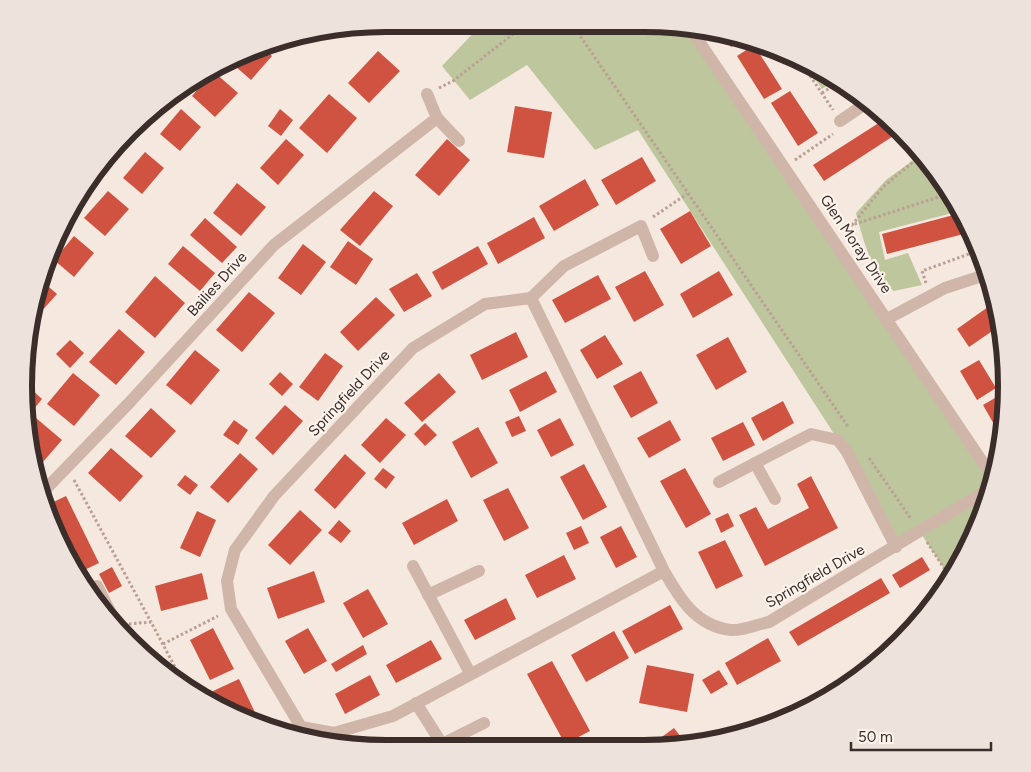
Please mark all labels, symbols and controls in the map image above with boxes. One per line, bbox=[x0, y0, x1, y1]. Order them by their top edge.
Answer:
street label: Glen Moray Drive bbox=[816, 191, 896, 297]
street label: Bailies Drive bbox=[183, 248, 251, 320]
street label: Springfield Drive bbox=[304, 346, 394, 440]
street label: Springfield Drive bbox=[762, 540, 868, 612]
scale bar bbox=[851, 720, 991, 752]
text: 50 m bbox=[858, 728, 893, 746]

